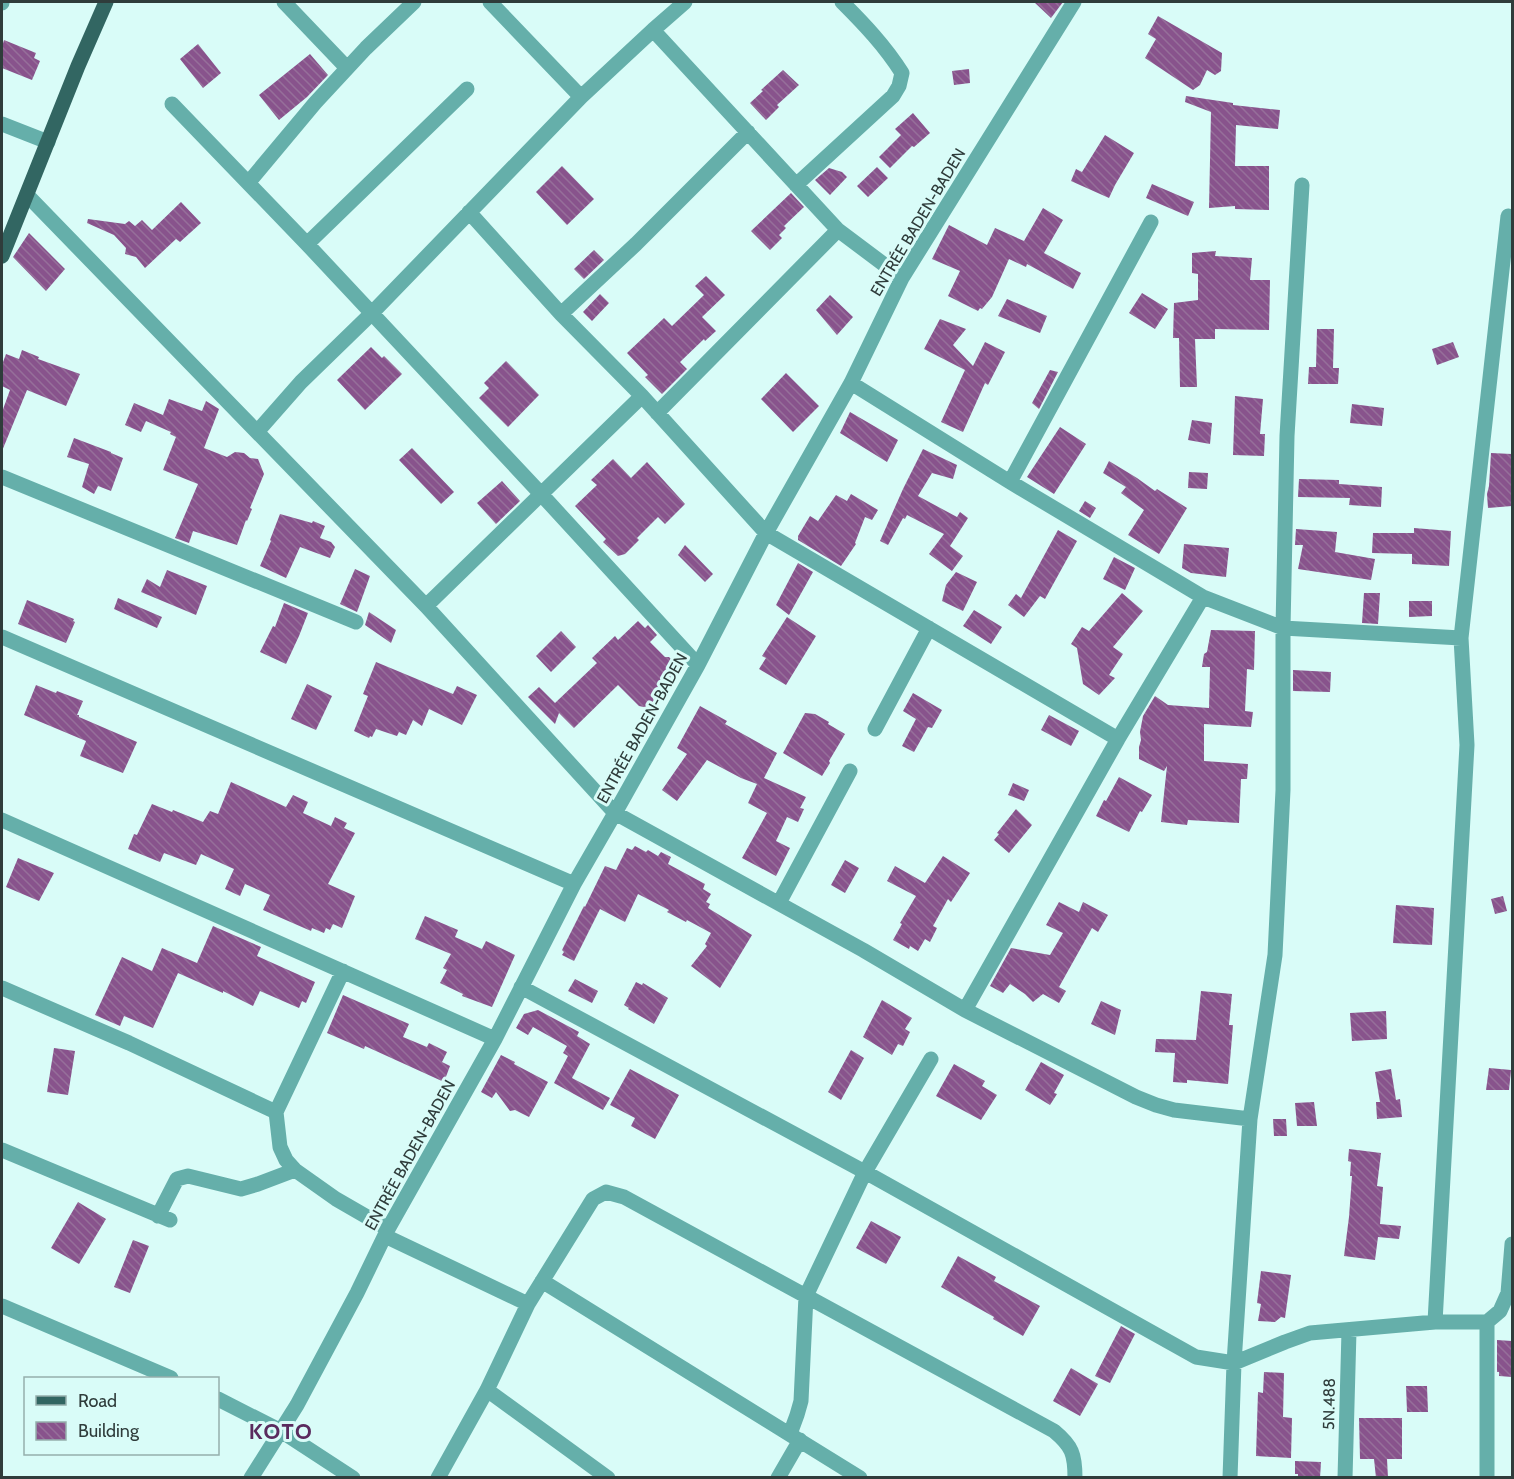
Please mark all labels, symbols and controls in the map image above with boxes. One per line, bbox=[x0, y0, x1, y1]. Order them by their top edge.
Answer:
street label: ENTRÉE BADEN-BADEN bbox=[866, 145, 970, 299]
street label: ENTRÉE BADEN-BADEN bbox=[593, 650, 691, 806]
street label: ENTRÉE BADEN-BADEN bbox=[361, 1077, 459, 1233]
legend bbox=[24, 1377, 219, 1455]
street label: 5N.488 bbox=[1319, 1378, 1339, 1430]
text: Road bbox=[78, 1390, 117, 1412]
district label: KOTO bbox=[249, 1418, 313, 1445]
text: Building bbox=[78, 1420, 140, 1442]

